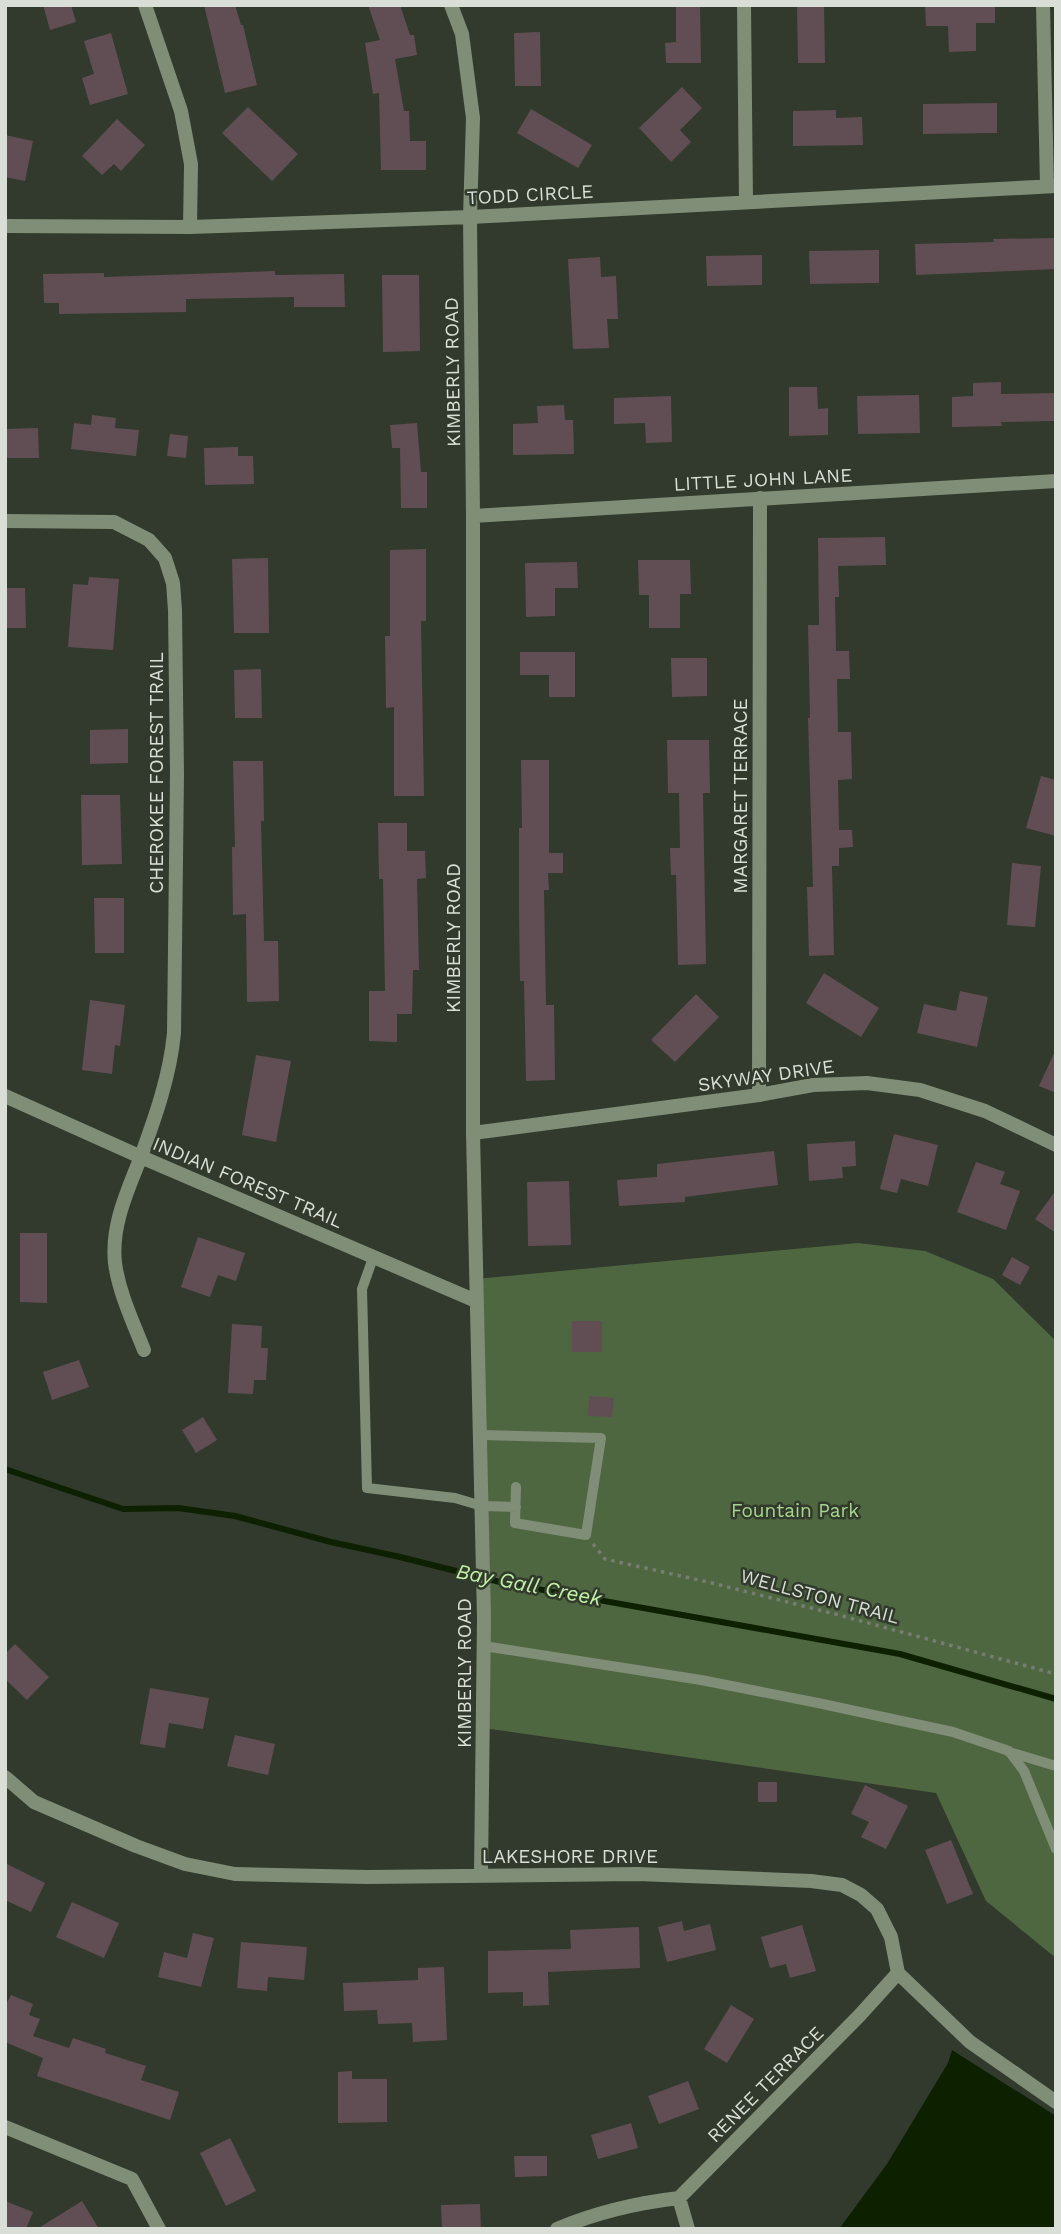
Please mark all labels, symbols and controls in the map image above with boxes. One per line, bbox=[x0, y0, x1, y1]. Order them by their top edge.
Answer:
street label: TODD CIRCLE bbox=[466, 180, 594, 209]
street label: KIMBERLY ROAD bbox=[440, 297, 465, 447]
street label: LITTLE JOHN LANE bbox=[673, 463, 853, 496]
street label: CHEROKEE FOREST TRAIL bbox=[145, 652, 168, 894]
street label: MARGARET TERRACE bbox=[729, 698, 752, 894]
street label: KIMBERLY ROAD bbox=[442, 863, 465, 1013]
street label: SKYWAY DRIVE bbox=[697, 1055, 836, 1096]
street label: INDIAN FOREST TRAIL bbox=[149, 1132, 346, 1233]
park label: Fountain Park bbox=[731, 1499, 859, 1522]
water label: Bay Gall Creek bbox=[454, 1558, 605, 1611]
street label: WELLSTON TRAIL bbox=[738, 1564, 902, 1629]
street label: KIMBERLY ROAD bbox=[453, 1598, 476, 1748]
street label: LAKESHORE DRIVE bbox=[482, 1845, 658, 1868]
street label: RENEE TERRACE bbox=[702, 2021, 828, 2147]

